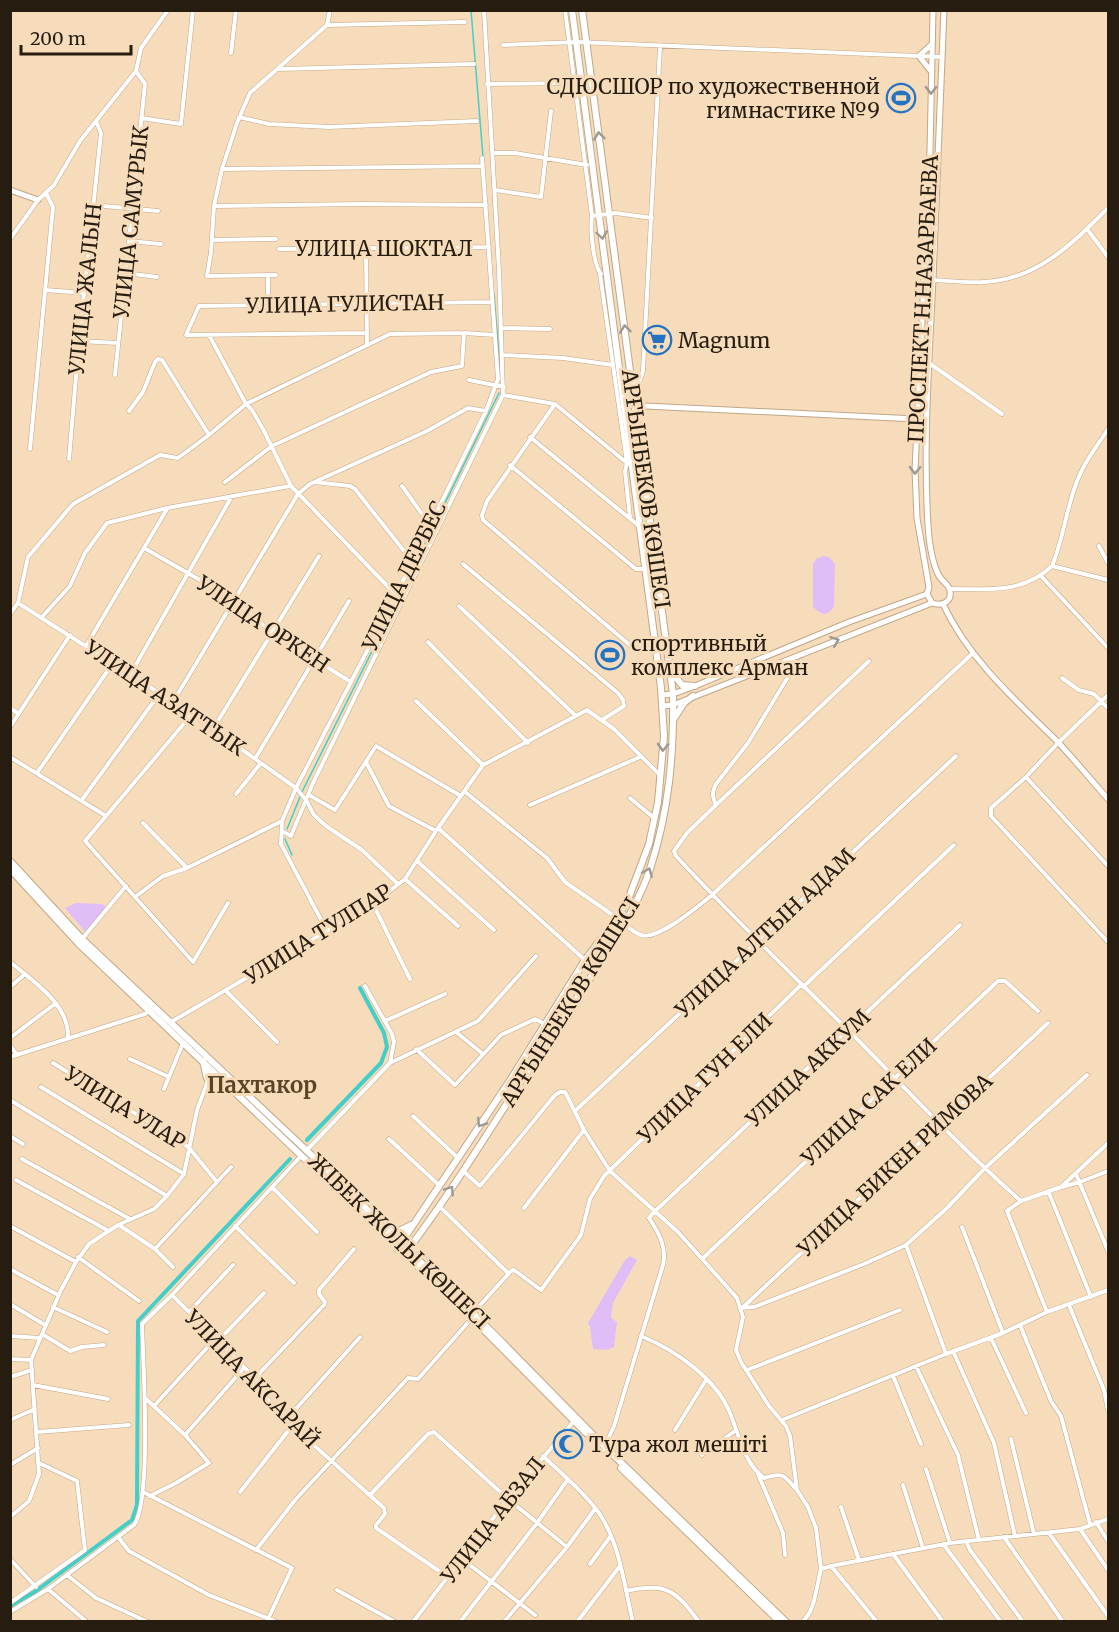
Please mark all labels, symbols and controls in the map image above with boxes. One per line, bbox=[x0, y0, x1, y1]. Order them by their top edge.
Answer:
scale bar bbox=[21, 18, 130, 56]
text: 200 m bbox=[30, 27, 86, 50]
place label: СДЮСШОР по художественной гимнастике №9 bbox=[546, 73, 880, 124]
sports icon: СДЮСШОР по художественной гимнастике №9 bbox=[885, 82, 917, 114]
one-way arrow bbox=[925, 85, 937, 94]
street label: УЛИЦА САМУРЫК bbox=[107, 124, 155, 321]
one-way arrow bbox=[593, 131, 605, 141]
street label: ПРОСПЕКТ Н.НАЗАРБАЕВА bbox=[902, 154, 944, 444]
street label: УЛИЦА ЖАЛЫН bbox=[62, 202, 107, 377]
one-way arrow bbox=[595, 230, 608, 240]
street label: УЛИЦА ШОКТАЛ bbox=[294, 235, 473, 262]
street label: УЛИЦА ГУЛИСТАН bbox=[244, 289, 445, 319]
supermarket icon: Magnum bbox=[641, 324, 673, 356]
one-way arrow bbox=[619, 325, 631, 334]
place label: Magnum bbox=[678, 327, 771, 354]
street label: АРҒЫНБЕКОВ КӨШЕСІ bbox=[616, 367, 676, 610]
one-way arrow bbox=[909, 466, 921, 475]
street label: УЛИЦА ДЕРБЕС bbox=[356, 497, 452, 656]
street label: УЛИЦА ОРКЕН bbox=[191, 569, 335, 678]
place label: спортивный комплекс Арман bbox=[631, 630, 808, 681]
street label: УЛИЦА АЗАТТЫК bbox=[79, 634, 251, 762]
one-way arrow bbox=[828, 636, 839, 648]
sports icon: спортивный комплекс Арман bbox=[594, 639, 626, 671]
one-way arrow bbox=[657, 742, 670, 751]
street label: УЛИЦА АЛТЫН АДАМ bbox=[669, 842, 861, 1024]
one-way arrow bbox=[641, 867, 653, 878]
street label: УЛИЦА ТУЛПАР bbox=[238, 878, 397, 991]
street label: АРҒЫНБЕКОВ КӨШЕСІ bbox=[494, 893, 645, 1112]
street label: УЛИЦА АККУМ bbox=[739, 1003, 876, 1133]
street label: УЛИЦА ГУН ЕЛИ bbox=[631, 1007, 778, 1150]
street label: УЛИЦА САК ЕЛИ bbox=[795, 1032, 942, 1172]
street label: УЛИЦА УЛАР bbox=[59, 1060, 190, 1156]
street label: УЛИЦА БИКЕН РИМОВА bbox=[791, 1068, 998, 1263]
district label: Пахтакор bbox=[207, 1071, 317, 1099]
one-way arrow bbox=[477, 1117, 488, 1128]
street label: ЖІБЕК ЖОЛЫ КӨШЕСІ bbox=[303, 1147, 495, 1335]
one-way arrow bbox=[442, 1185, 453, 1196]
street label: УЛИЦА АКСАРАЙ bbox=[178, 1303, 325, 1454]
mosque icon: Тура жол мешіті bbox=[552, 1428, 584, 1460]
place label: Тура жол мешіті bbox=[589, 1431, 768, 1458]
street label: УЛИЦА АБЗАЛ bbox=[435, 1451, 551, 1589]

